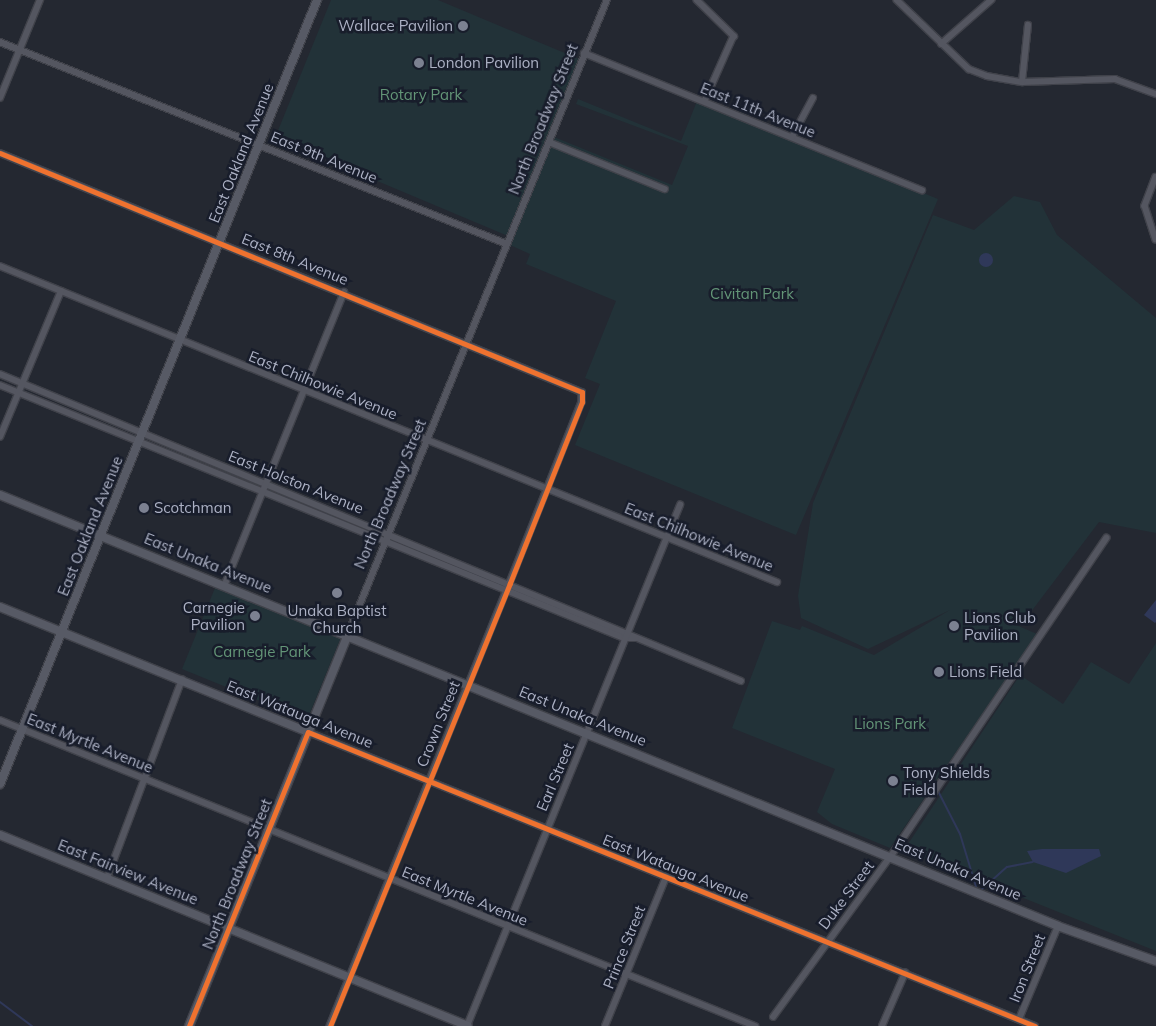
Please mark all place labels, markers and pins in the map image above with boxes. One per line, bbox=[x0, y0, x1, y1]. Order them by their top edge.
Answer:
place label: Wallace Pavilion bbox=[338, 17, 453, 35]
marker: Wallace Pavilion bbox=[457, 20, 469, 32]
place label: London Pavilion bbox=[429, 54, 539, 72]
marker: London Pavilion bbox=[413, 57, 425, 69]
place label: Scotchman bbox=[154, 499, 231, 517]
marker: Scotchman bbox=[138, 502, 150, 514]
marker: Unaka Baptist Church bbox=[331, 587, 343, 599]
place label: Carnegie Pavilion bbox=[183, 598, 245, 633]
place label: Unaka Baptist Church bbox=[288, 601, 386, 636]
place label: Lions Club Pavilion bbox=[964, 608, 1036, 643]
marker: Carnegie Pavilion bbox=[249, 610, 261, 622]
marker: Lions Club Pavilion bbox=[948, 620, 960, 632]
place label: Lions Field bbox=[949, 663, 1022, 681]
marker: Lions Field bbox=[933, 666, 945, 678]
place label: Tony Shields Field bbox=[903, 763, 990, 798]
marker: Tony Shields Field bbox=[887, 775, 899, 787]

